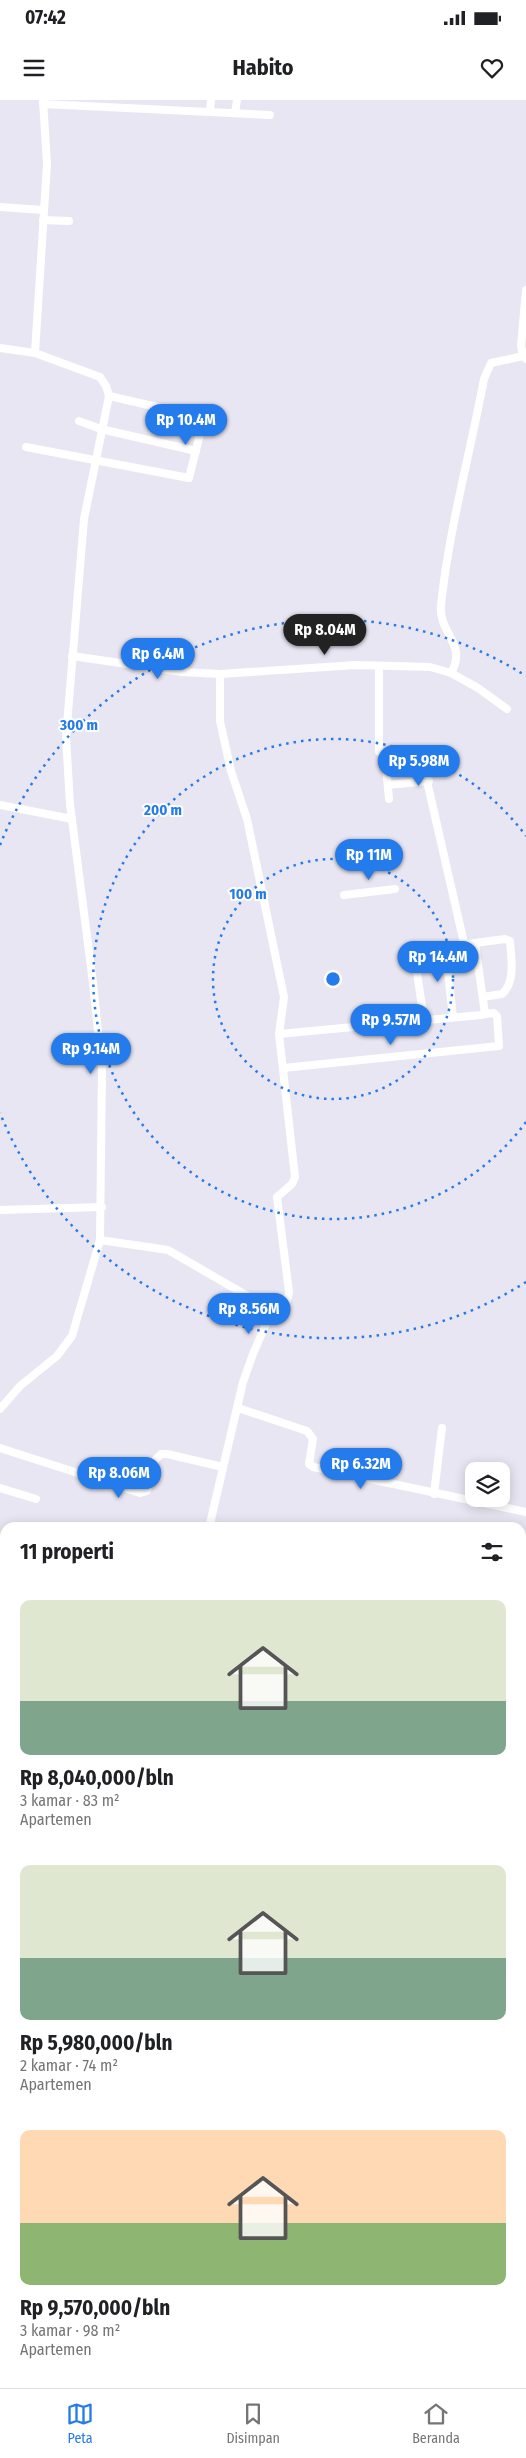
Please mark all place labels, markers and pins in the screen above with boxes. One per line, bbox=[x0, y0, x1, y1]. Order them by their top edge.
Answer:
pin: Rp 10.4M bbox=[134, 404, 238, 446]
pin: Rp 8.04M bbox=[273, 614, 377, 656]
pin: Rp 6.4M bbox=[112, 638, 204, 680]
pin: Rp 5.98M bbox=[367, 744, 471, 787]
pin: Rp 11M bbox=[328, 838, 410, 881]
pin: Rp 14.4M bbox=[386, 940, 490, 983]
centre of rings bbox=[324, 970, 342, 988]
pin: Rp 9.57M bbox=[339, 1004, 443, 1046]
pin: Rp 9.14M bbox=[39, 1032, 143, 1075]
pin: Rp 8.56M bbox=[197, 1292, 301, 1335]
pin: Rp 6.32M bbox=[309, 1448, 413, 1490]
pin: Rp 8.06M bbox=[67, 1456, 171, 1499]

